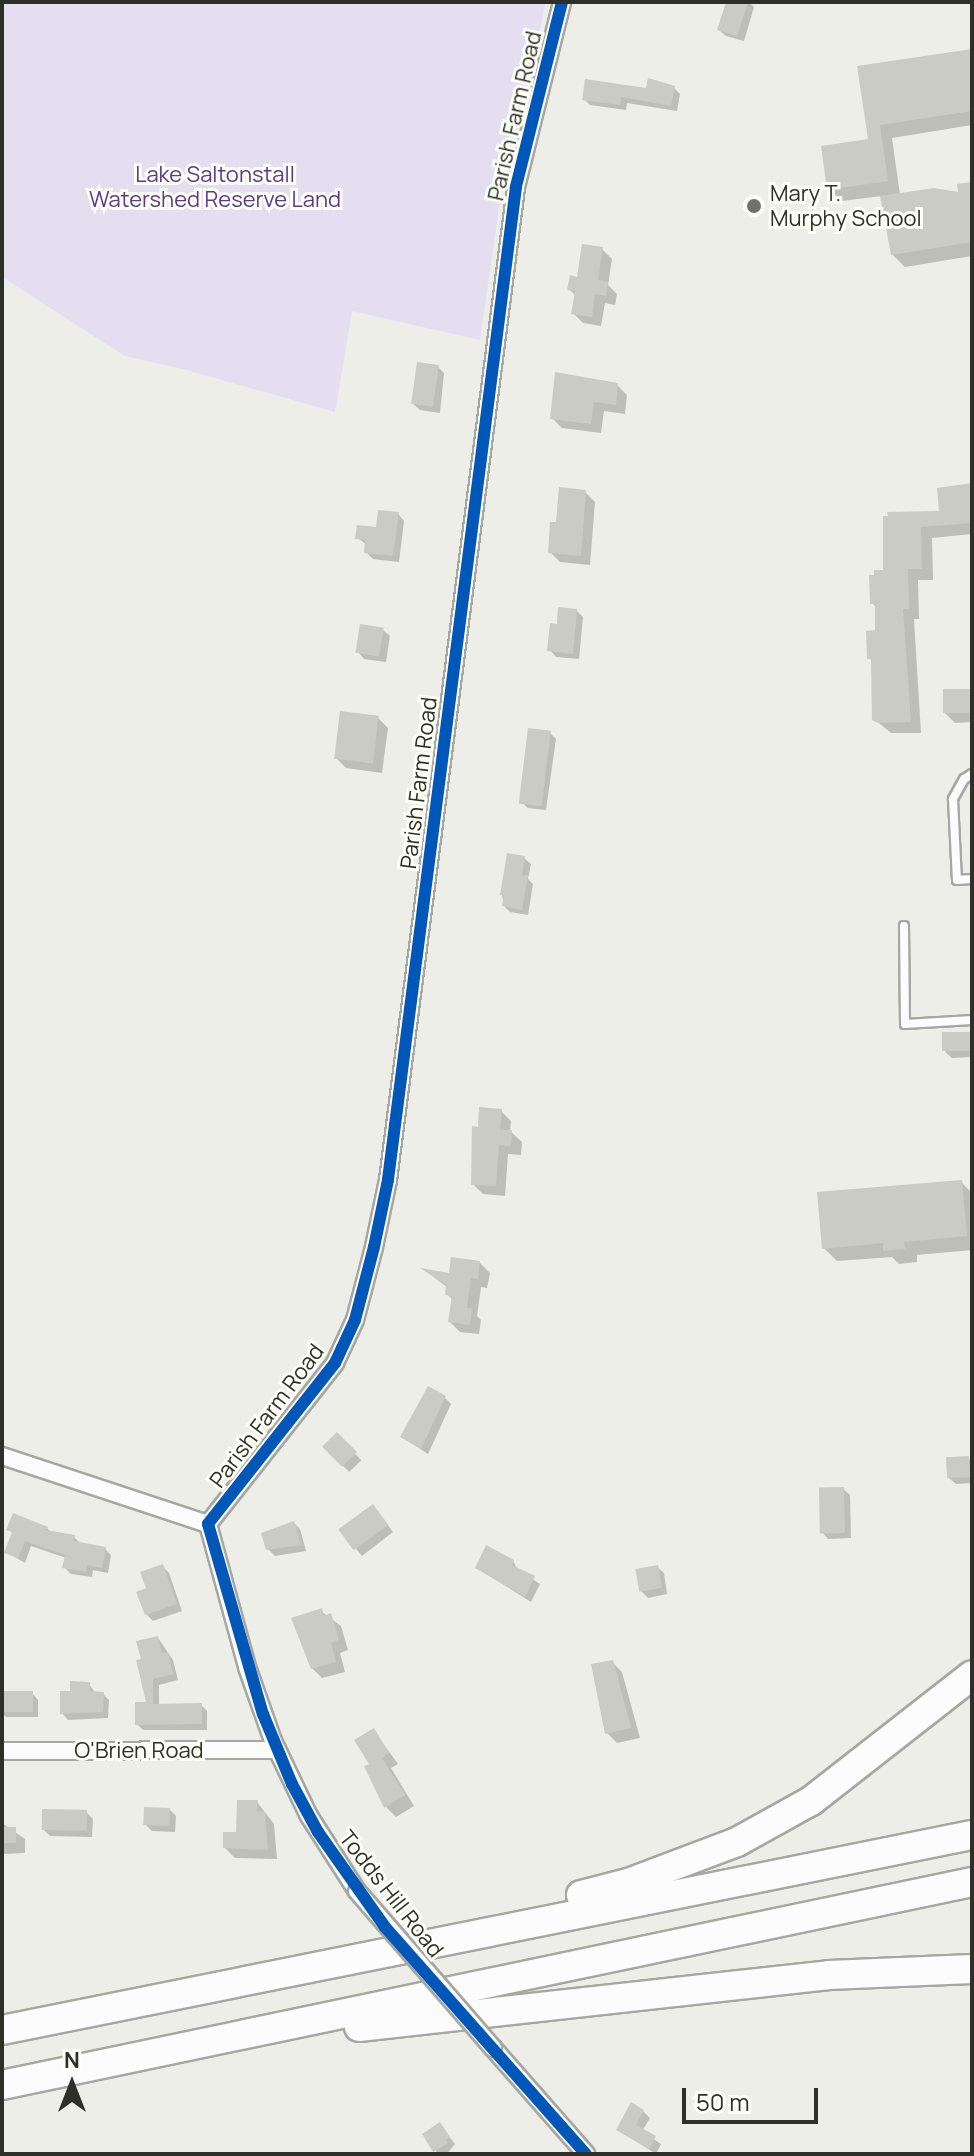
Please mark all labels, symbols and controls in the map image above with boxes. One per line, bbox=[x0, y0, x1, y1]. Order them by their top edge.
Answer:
street label: Parish Farm Road bbox=[483, 29, 547, 203]
park label: Lake Saltonstall Watershed Reserve Land bbox=[89, 161, 341, 212]
place label: Mary T. Murphy School bbox=[770, 180, 922, 232]
marker: Mary T. Murphy School bbox=[745, 197, 763, 215]
street label: Parish Farm Road bbox=[395, 696, 443, 870]
street label: Parish Farm Road bbox=[204, 1339, 330, 1493]
street label: O'Brien Road bbox=[74, 1738, 204, 1764]
street label: Todds Hill Road bbox=[333, 1825, 449, 1963]
north arrow bbox=[32, 2044, 112, 2124]
text: N bbox=[64, 2045, 80, 2075]
scale bar bbox=[686, 2072, 822, 2122]
text: 50 m bbox=[696, 2085, 750, 2118]

